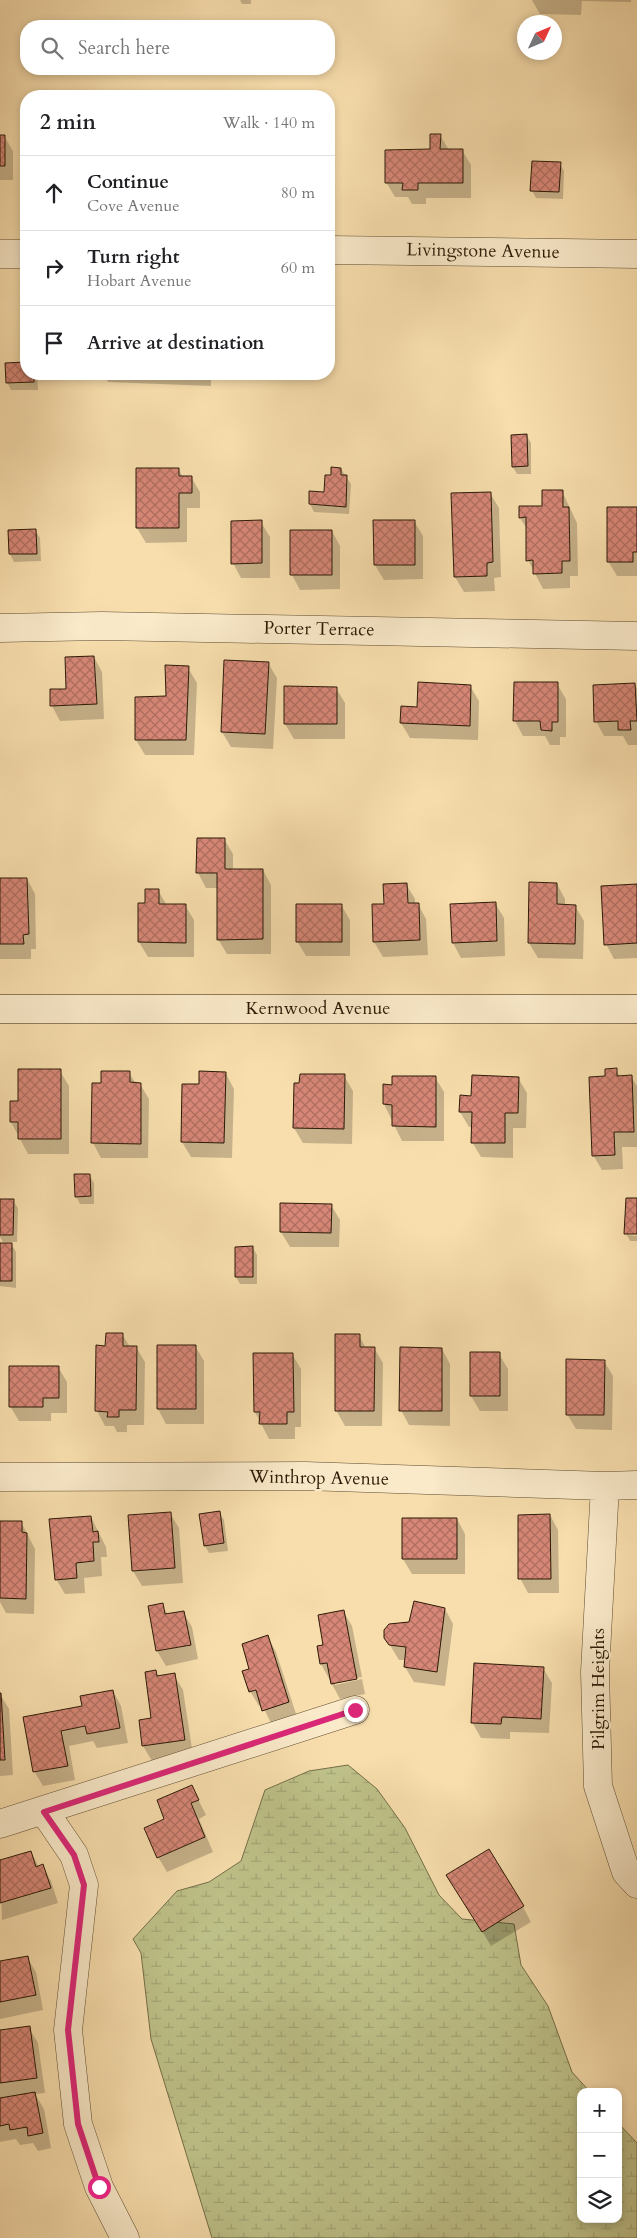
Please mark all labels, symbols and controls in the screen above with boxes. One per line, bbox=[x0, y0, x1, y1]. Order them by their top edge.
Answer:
north arrow bbox=[517, 15, 562, 60]
search box bbox=[20, 20, 335, 75]
icon: search bbox=[38, 34, 66, 62]
text: Search here bbox=[78, 35, 170, 61]
text: 2 min bbox=[40, 108, 96, 137]
text: Walk · 140 m bbox=[223, 112, 315, 134]
text: Continue bbox=[87, 169, 169, 195]
icon: ahead bbox=[40, 179, 68, 207]
text: 80 m bbox=[281, 182, 315, 204]
text: Cove Avenue bbox=[87, 195, 179, 217]
street label: Livingstone Avenue bbox=[406, 237, 560, 265]
text: Turn right bbox=[87, 244, 179, 270]
icon: right bbox=[40, 254, 68, 282]
text: 60 m bbox=[281, 257, 315, 279]
text: Hobart Avenue bbox=[87, 270, 192, 292]
icon: arrive bbox=[40, 329, 68, 357]
text: Arrive at destination bbox=[87, 330, 264, 356]
street label: Porter Terrace bbox=[263, 616, 375, 642]
street label: Kernwood Avenue bbox=[245, 996, 391, 1021]
street label: Winthrop Avenue bbox=[248, 1464, 389, 1492]
street label: Pilgrim Heights bbox=[586, 1628, 611, 1750]
route end bbox=[344, 1699, 367, 1722]
map controls bbox=[577, 2088, 622, 2223]
button: + bbox=[577, 2088, 622, 2133]
button: − bbox=[577, 2133, 622, 2178]
route start bbox=[88, 2176, 111, 2199]
button: layers bbox=[577, 2178, 622, 2223]

